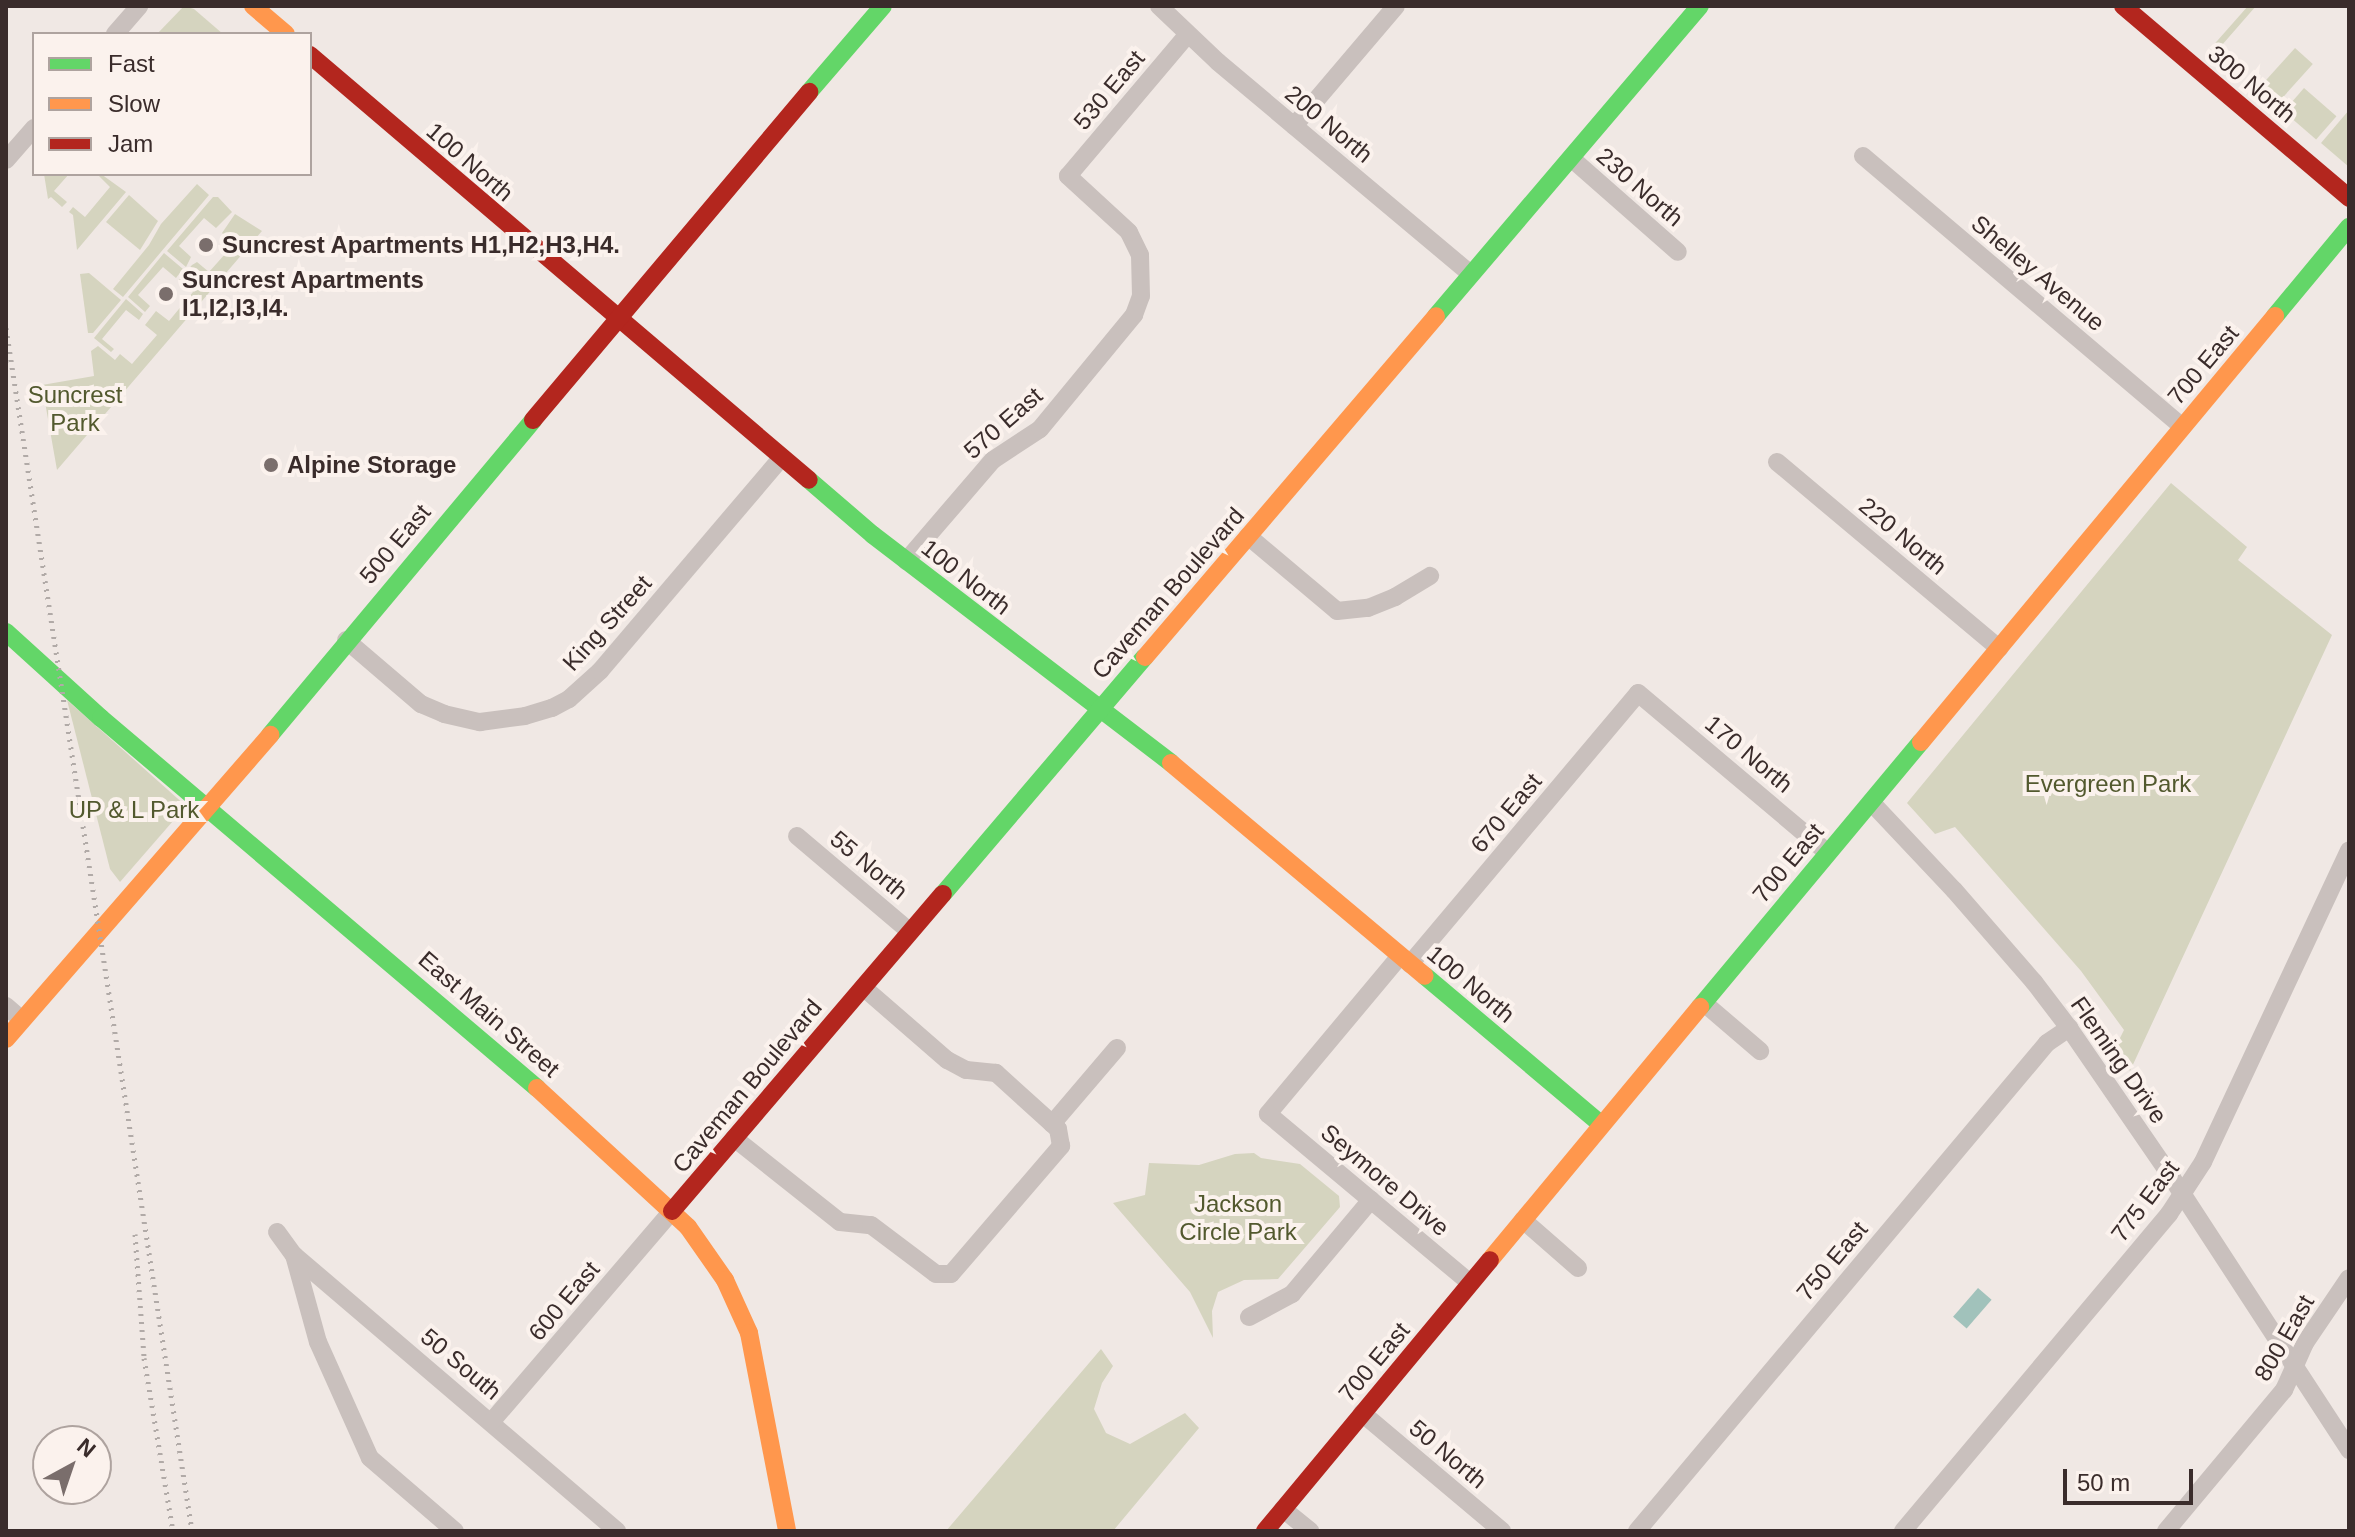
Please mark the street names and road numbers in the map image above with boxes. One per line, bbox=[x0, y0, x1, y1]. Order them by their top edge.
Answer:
street label: 300 North bbox=[2202, 39, 2302, 129]
street label: 530 East bbox=[1068, 44, 1150, 136]
street label: 200 North bbox=[1279, 79, 1379, 169]
street label: 100 North bbox=[421, 117, 519, 207]
street label: 230 North bbox=[1591, 142, 1689, 232]
street label: Shelley Avenue bbox=[1965, 209, 2111, 337]
street label: 700 East bbox=[2162, 319, 2244, 411]
street label: 570 East bbox=[958, 381, 1048, 465]
street label: 220 North bbox=[1853, 491, 1953, 581]
street label: 500 East bbox=[354, 498, 436, 590]
street label: Caveman Boulevard bbox=[1086, 501, 1250, 685]
street label: 100 North bbox=[916, 533, 1016, 621]
street label: King Street bbox=[557, 569, 657, 677]
street label: 170 North bbox=[1699, 709, 1799, 799]
street label: 670 East bbox=[1465, 767, 1547, 859]
street label: 700 East bbox=[1747, 817, 1829, 909]
street label: 55 North bbox=[824, 824, 914, 906]
street label: 100 North bbox=[1421, 939, 1521, 1029]
street label: East Main Street bbox=[413, 945, 565, 1083]
street label: Fleming Drive bbox=[2065, 991, 2173, 1129]
street label: Caveman Boulevard bbox=[666, 993, 828, 1179]
street label: Seymore Drive bbox=[1315, 1118, 1455, 1242]
street label: 775 East bbox=[2105, 1155, 2185, 1247]
street label: 750 East bbox=[1791, 1215, 1873, 1307]
street label: 600 East bbox=[523, 1255, 605, 1347]
street label: 800 East bbox=[2248, 1290, 2320, 1386]
street label: 700 East bbox=[1333, 1316, 1415, 1408]
street label: 50 South bbox=[415, 1322, 507, 1406]
street label: 50 North bbox=[1403, 1413, 1493, 1495]

